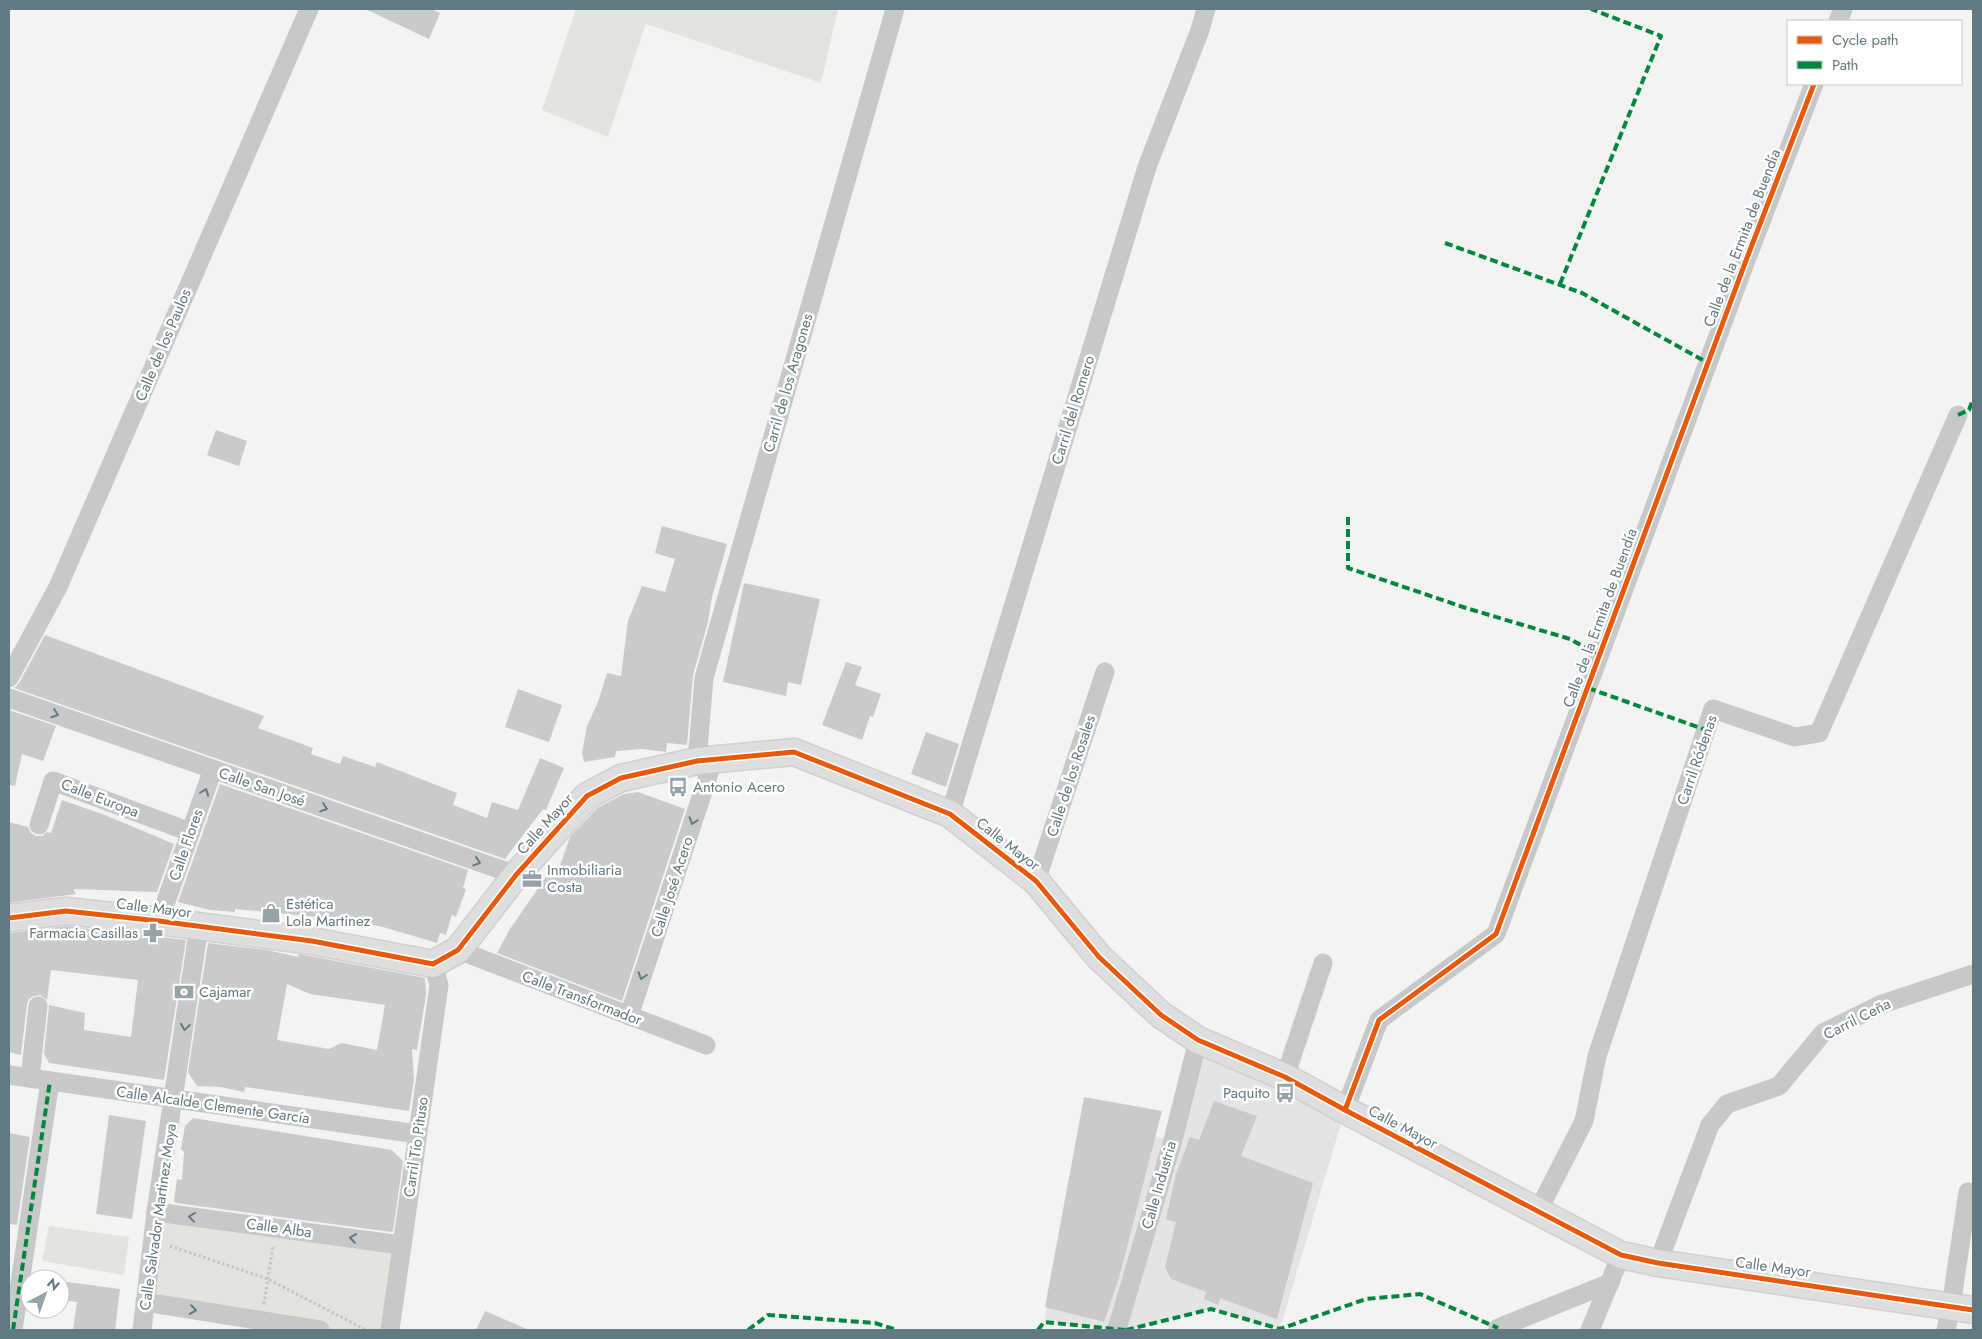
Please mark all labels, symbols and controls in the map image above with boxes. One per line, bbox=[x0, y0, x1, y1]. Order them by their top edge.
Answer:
legend bbox=[1787, 20, 1962, 85]
text: Cycle path bbox=[1832, 29, 1899, 51]
text: Path bbox=[1832, 54, 1858, 76]
street label: Calle de la Ermita de Buendía bbox=[1698, 146, 1786, 330]
street label: Calle de los Paulos bbox=[129, 285, 197, 405]
street label: Carril de los Aragones bbox=[758, 311, 818, 455]
street label: Carril del Romero bbox=[1046, 353, 1100, 467]
street label: Calle de la Ermita de Buendía bbox=[1557, 525, 1643, 711]
one-way arrow bbox=[50, 708, 59, 718]
street label: Calle de los Rosales bbox=[1041, 712, 1101, 840]
street label: Carril Ródenas bbox=[1671, 712, 1723, 808]
street label: Calle San José bbox=[216, 762, 308, 812]
street label: Calle Europa bbox=[58, 773, 142, 823]
bus stop icon: Antonio Acero bbox=[667, 776, 689, 798]
place label: Antonio Acero bbox=[693, 776, 785, 798]
street label: Calle Mayor bbox=[512, 788, 579, 859]
one-way arrow bbox=[199, 789, 209, 797]
one-way arrow bbox=[319, 802, 328, 812]
street label: Calle Flores bbox=[163, 806, 209, 884]
street label: Calle Mayor bbox=[971, 812, 1045, 876]
one-way arrow bbox=[689, 817, 699, 825]
street label: Calle José Acero bbox=[645, 834, 699, 940]
one-way arrow bbox=[473, 856, 481, 866]
place label: Inmobiliaria Costa bbox=[547, 859, 622, 898]
office icon: Inmobiliaria Costa bbox=[521, 868, 543, 890]
street label: Calle Mayor bbox=[115, 892, 194, 924]
place label: Estética Lola Martinez bbox=[286, 893, 370, 932]
shop icon: Estética Lola Martinez bbox=[260, 902, 282, 924]
place label: Farmacia Casillas bbox=[29, 922, 138, 944]
pharmacy icon: Farmacia Casillas bbox=[142, 922, 164, 944]
street label: Calle Transformador bbox=[519, 965, 646, 1031]
one-way arrow bbox=[638, 971, 648, 979]
bank icon: Cajamar bbox=[173, 981, 195, 1003]
place label: Cajamar bbox=[199, 981, 252, 1003]
street label: Carril Ceña bbox=[1820, 993, 1894, 1045]
one-way arrow bbox=[180, 1022, 190, 1031]
street label: Calle Alcalde Clemente García bbox=[115, 1081, 311, 1129]
place label: Paquito bbox=[1223, 1082, 1270, 1104]
bus stop icon: Paquito bbox=[1274, 1082, 1296, 1104]
street label: Carril Tío Pituso bbox=[398, 1095, 434, 1199]
street label: Calle Mayor bbox=[1364, 1100, 1442, 1155]
street label: Calle Salvador Martinez Moya bbox=[134, 1122, 182, 1312]
street label: Calle Industria bbox=[1136, 1138, 1182, 1232]
one-way arrow bbox=[188, 1212, 196, 1223]
street label: Calle Alba bbox=[245, 1213, 313, 1243]
one-way arrow bbox=[349, 1233, 357, 1244]
street label: Calle Mayor bbox=[1734, 1251, 1813, 1283]
north arrow bbox=[20, 1269, 70, 1319]
text: N bbox=[43, 1273, 64, 1295]
one-way arrow bbox=[189, 1304, 198, 1314]

